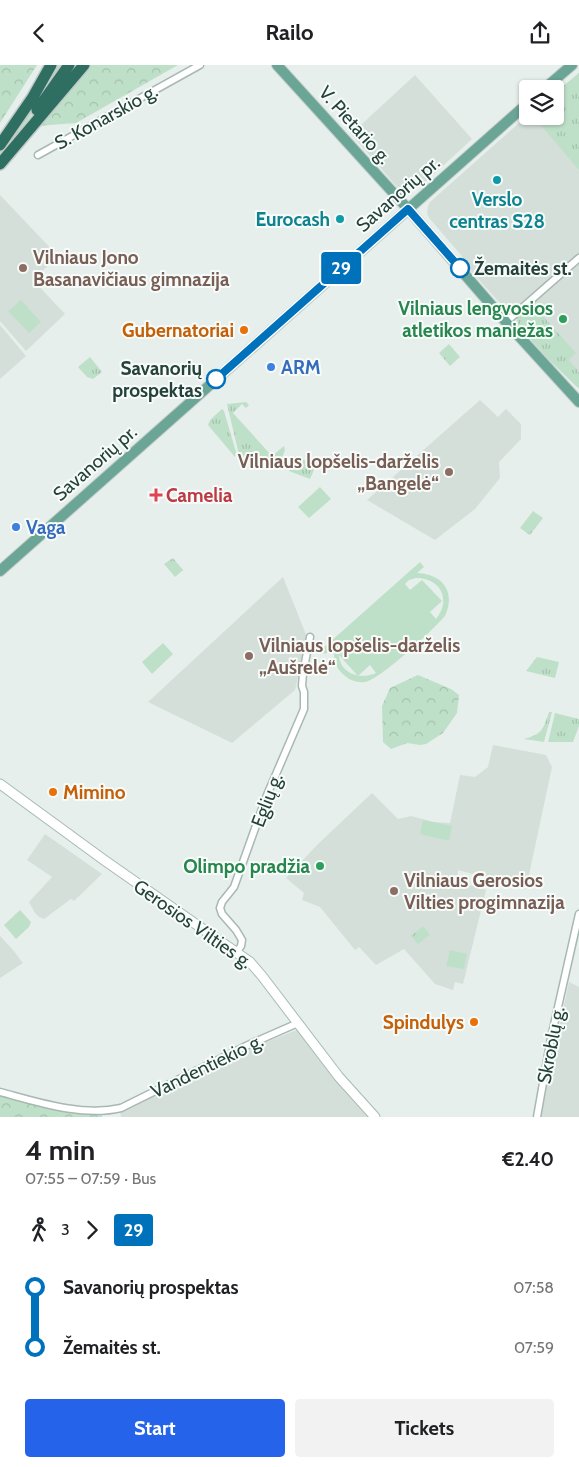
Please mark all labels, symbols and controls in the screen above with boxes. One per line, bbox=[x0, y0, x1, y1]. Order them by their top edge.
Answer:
icon: back bbox=[25, 19, 53, 47]
text: Railo bbox=[265, 19, 314, 46]
icon: share bbox=[526, 19, 554, 47]
street label: S. Konarskio g. bbox=[50, 79, 162, 155]
map controls bbox=[519, 80, 564, 125]
button: layers bbox=[519, 80, 564, 125]
street label: V. Pietario g. bbox=[314, 81, 396, 169]
street label: Savanorių pr. bbox=[351, 151, 445, 237]
marker: Verslo centras S28 bbox=[491, 174, 503, 186]
place label: Verslo centras S28 bbox=[449, 188, 545, 233]
place label: Eurocash bbox=[255, 208, 330, 231]
marker: Eurocash bbox=[334, 213, 346, 225]
place label: Vilniaus Jono Basanavičiaus gimnazija bbox=[33, 246, 230, 291]
line badge: 29 bbox=[318, 252, 364, 284]
place label: Žemaitės st. bbox=[474, 256, 572, 280]
text: 29 bbox=[331, 257, 351, 279]
marker: Žemaitės st. bbox=[450, 258, 470, 278]
marker: Vilniaus Jono Basanavičiaus gimnazija bbox=[17, 262, 29, 274]
place label: Vilniaus lengvosios atletikos maniežas bbox=[398, 297, 553, 342]
marker: Vilniaus lengvosios atletikos maniežas bbox=[557, 313, 569, 325]
place label: Gubernatoriai bbox=[122, 319, 234, 342]
marker: Gubernatoriai bbox=[238, 324, 250, 336]
place label: ARM bbox=[281, 356, 321, 379]
place label: Savanorių prospektas bbox=[112, 357, 203, 402]
marker: ARM bbox=[265, 361, 277, 373]
marker: Savanorių prospektas bbox=[206, 369, 226, 389]
street label: Savanorių pr. bbox=[48, 420, 142, 506]
place label: Vilniaus lopšelis-darželis „Bangelė“ bbox=[238, 450, 439, 495]
marker: Vilniaus lopšelis-darželis „Bangelė“ bbox=[443, 466, 455, 478]
place label: Camelia bbox=[166, 484, 233, 507]
marker: Camelia bbox=[150, 489, 162, 501]
place label: Vaga bbox=[26, 516, 66, 539]
marker: Vaga bbox=[10, 521, 22, 533]
place label: Vilniaus lopšelis-darželis „Aušrelė“ bbox=[259, 634, 460, 679]
marker: Vilniaus lopšelis-darželis „Aušrelė“ bbox=[243, 650, 255, 662]
street label: Eglių g. bbox=[246, 770, 288, 830]
place label: Mimino bbox=[63, 781, 126, 804]
marker: Mimino bbox=[47, 786, 59, 798]
place label: Olimpo pradžia bbox=[183, 855, 311, 878]
marker: Olimpo pradžia bbox=[314, 860, 326, 872]
place label: Vilniaus Gerosios Vilties progimnazija bbox=[404, 869, 565, 914]
street label: Gerosios Vilties g. bbox=[129, 875, 257, 973]
marker: Vilniaus Gerosios Vilties progimnazija bbox=[388, 885, 400, 897]
street label: Skroblų g. bbox=[532, 1004, 570, 1086]
place label: Spindulys bbox=[383, 1011, 464, 1034]
marker: Spindulys bbox=[468, 1016, 480, 1028]
street label: Vandentiekio g. bbox=[147, 1029, 267, 1103]
text: 4 min bbox=[25, 1133, 95, 1167]
text: €2.40 bbox=[502, 1148, 554, 1171]
text: 07:55 – 07:59 · Bus bbox=[25, 1169, 156, 1188]
icon: walk bbox=[25, 1216, 53, 1244]
icon: forward bbox=[78, 1216, 106, 1244]
text: 29 bbox=[124, 1219, 143, 1241]
text: 3 bbox=[61, 1220, 70, 1239]
text: Savanorių prospektas bbox=[63, 1276, 239, 1299]
text: 07:58 bbox=[513, 1278, 554, 1297]
text: Žemaitės st. bbox=[63, 1336, 161, 1359]
text: 07:59 bbox=[514, 1338, 554, 1357]
button: Start bbox=[25, 1399, 285, 1457]
button: Tickets bbox=[295, 1399, 554, 1457]

